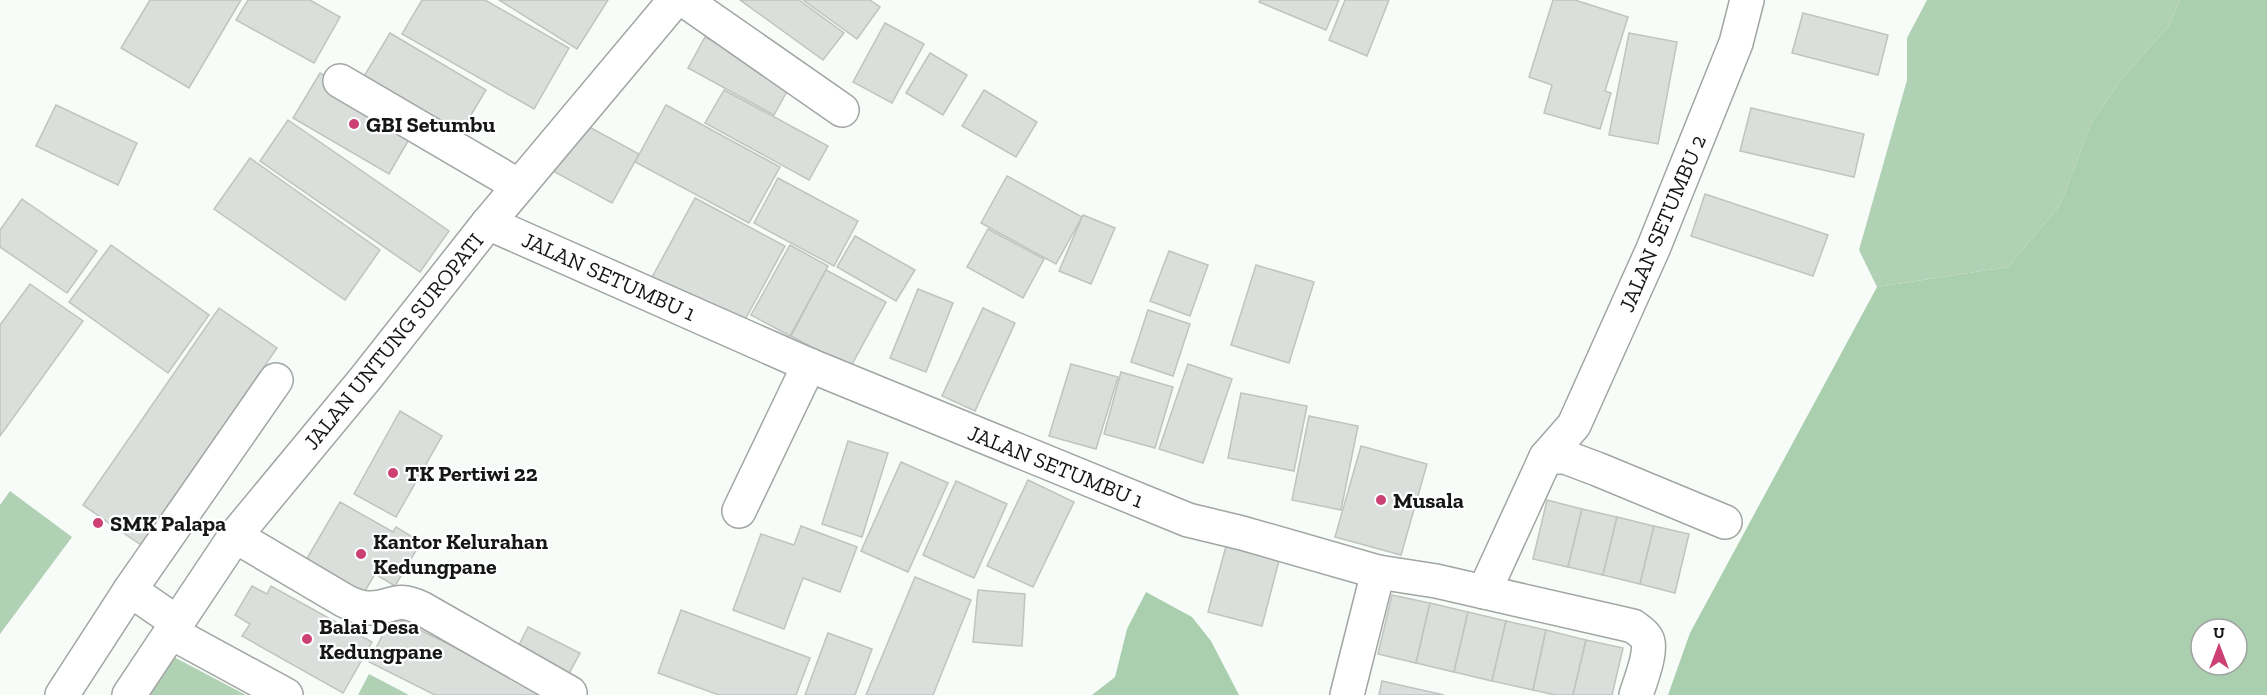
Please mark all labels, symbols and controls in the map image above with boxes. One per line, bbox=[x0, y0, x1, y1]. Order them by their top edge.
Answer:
place label: GBI Setumbu bbox=[366, 111, 495, 138]
marker: GBI Setumbu bbox=[347, 117, 361, 131]
street label: JALAN SETUMBU 2 bbox=[1613, 131, 1712, 316]
street label: JALAN SETUMBU 1 bbox=[518, 226, 700, 327]
street label: JALAN UNTUNG SUROPATI bbox=[298, 228, 489, 455]
street label: JALAN SETUMBU 1 bbox=[964, 419, 1148, 514]
place label: TK Pertiwi 22 bbox=[405, 460, 538, 487]
marker: TK Pertiwi 22 bbox=[386, 466, 400, 480]
place label: Musala bbox=[1393, 487, 1464, 514]
marker: Musala bbox=[1374, 493, 1388, 507]
place label: SMK Palapa bbox=[110, 510, 226, 537]
marker: SMK Palapa bbox=[91, 516, 105, 530]
place label: Kantor Kelurahan Kedungpane bbox=[373, 528, 548, 580]
marker: Kantor Kelurahan Kedungpane bbox=[354, 547, 368, 561]
place label: Balai Desa Kedungpane bbox=[319, 613, 443, 665]
north arrow bbox=[2189, 617, 2249, 677]
text: U bbox=[2213, 623, 2225, 642]
marker: Balai Desa Kedungpane bbox=[300, 632, 314, 646]

